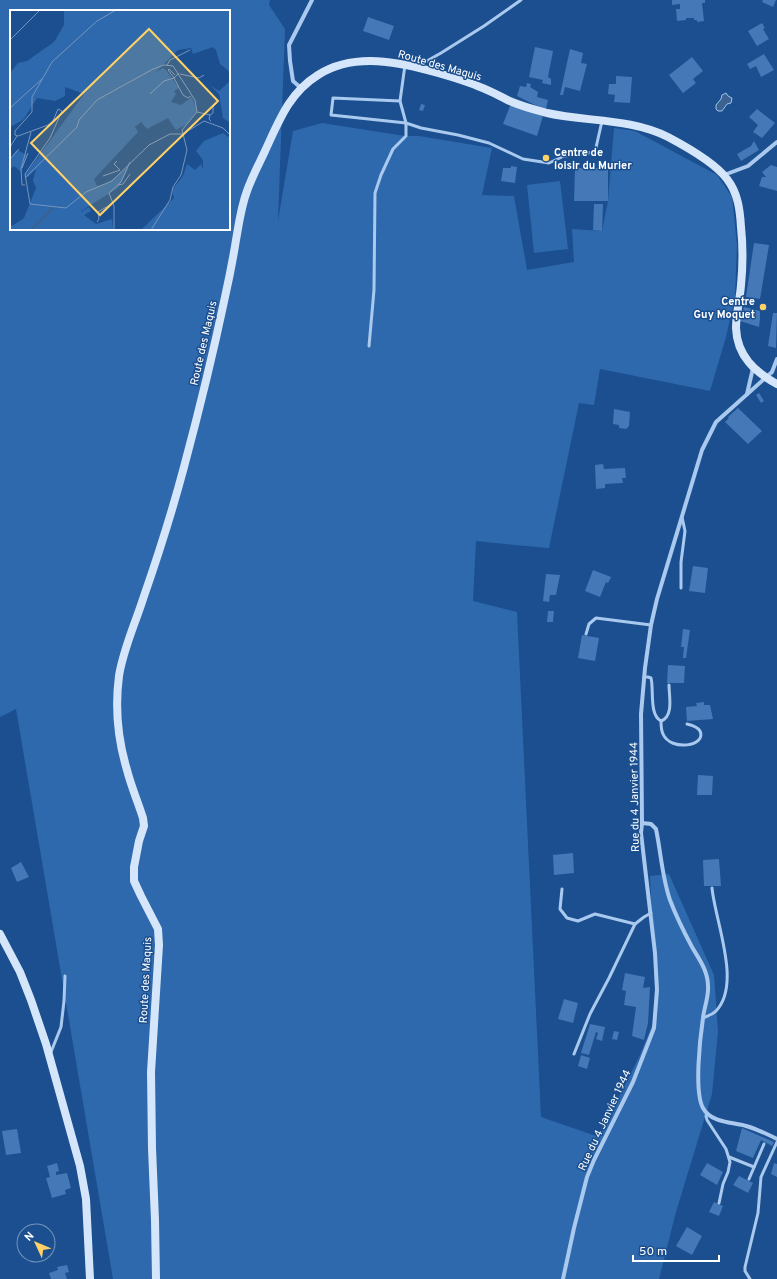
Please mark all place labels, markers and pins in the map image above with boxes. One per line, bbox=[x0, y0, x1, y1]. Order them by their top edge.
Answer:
place label: Centre de loisir du Murier bbox=[554, 146, 632, 173]
marker: Centre de loisir du Murier bbox=[541, 153, 551, 163]
place label: Centre Guy Moquet bbox=[694, 295, 755, 322]
marker: Centre Guy Moquet bbox=[758, 302, 768, 312]

